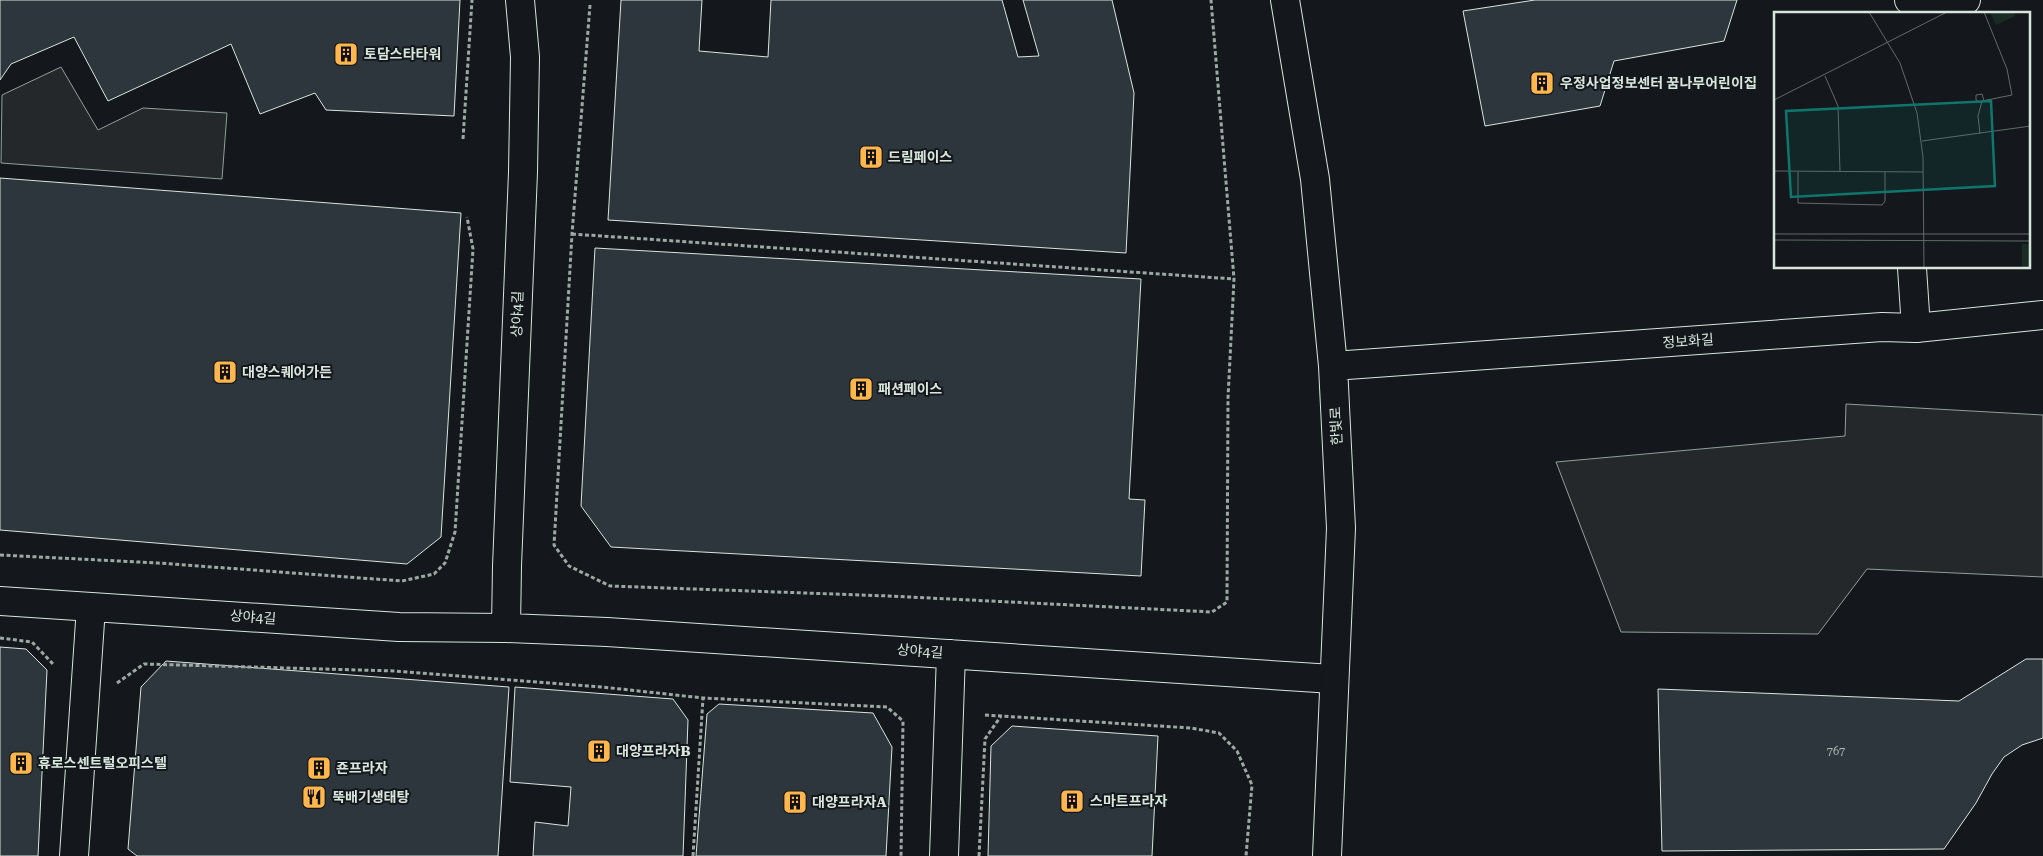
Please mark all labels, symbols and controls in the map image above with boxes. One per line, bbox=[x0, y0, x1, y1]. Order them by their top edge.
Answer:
inset map bbox=[1774, 12, 2030, 269]
building icon: 토담스타타워 bbox=[333, 41, 359, 67]
place label: 토담스타타워 bbox=[364, 46, 441, 62]
building icon: 우정사업정보센터 꿈나무어린이집 bbox=[1529, 70, 1555, 96]
place label: 우정사업정보센터 꿈나무어린이집 bbox=[1560, 75, 1757, 91]
building icon: 드림페이스 bbox=[858, 144, 884, 170]
place label: 드림페이스 bbox=[888, 149, 953, 165]
street label: 상야4길 bbox=[508, 290, 526, 338]
street label: 정보화길 bbox=[1662, 331, 1714, 351]
building icon: 대양스퀘어가든 bbox=[212, 359, 238, 385]
place label: 대양스퀘어가든 bbox=[242, 364, 332, 380]
building icon: 패션페이스 bbox=[848, 376, 874, 402]
place label: 패션페이스 bbox=[878, 381, 943, 397]
street label: 한빛로 bbox=[1327, 406, 1345, 446]
street label: 상야4길 bbox=[229, 607, 277, 627]
street label: 상야4길 bbox=[896, 641, 944, 661]
building icon: 대양프라자B bbox=[586, 738, 612, 764]
place label: 대양프라자B bbox=[616, 743, 690, 759]
house number: 767 bbox=[1827, 745, 1845, 758]
building icon: 휴로스센트럴오피스텔 bbox=[8, 750, 34, 776]
place label: 휴로스센트럴오피스텔 bbox=[38, 755, 167, 771]
building icon: 죤프라자 bbox=[306, 755, 332, 781]
place label: 죤프라자 bbox=[336, 760, 388, 776]
restaurant icon: 뚝배기생태탕 bbox=[301, 784, 327, 810]
building icon: 스마트프라자 bbox=[1059, 788, 1085, 814]
place label: 뚝배기생태탕 bbox=[332, 789, 409, 805]
building icon: 대양프라자A bbox=[782, 789, 808, 815]
place label: 스마트프라자 bbox=[1090, 793, 1167, 809]
place label: 대양프라자A bbox=[812, 794, 887, 810]

